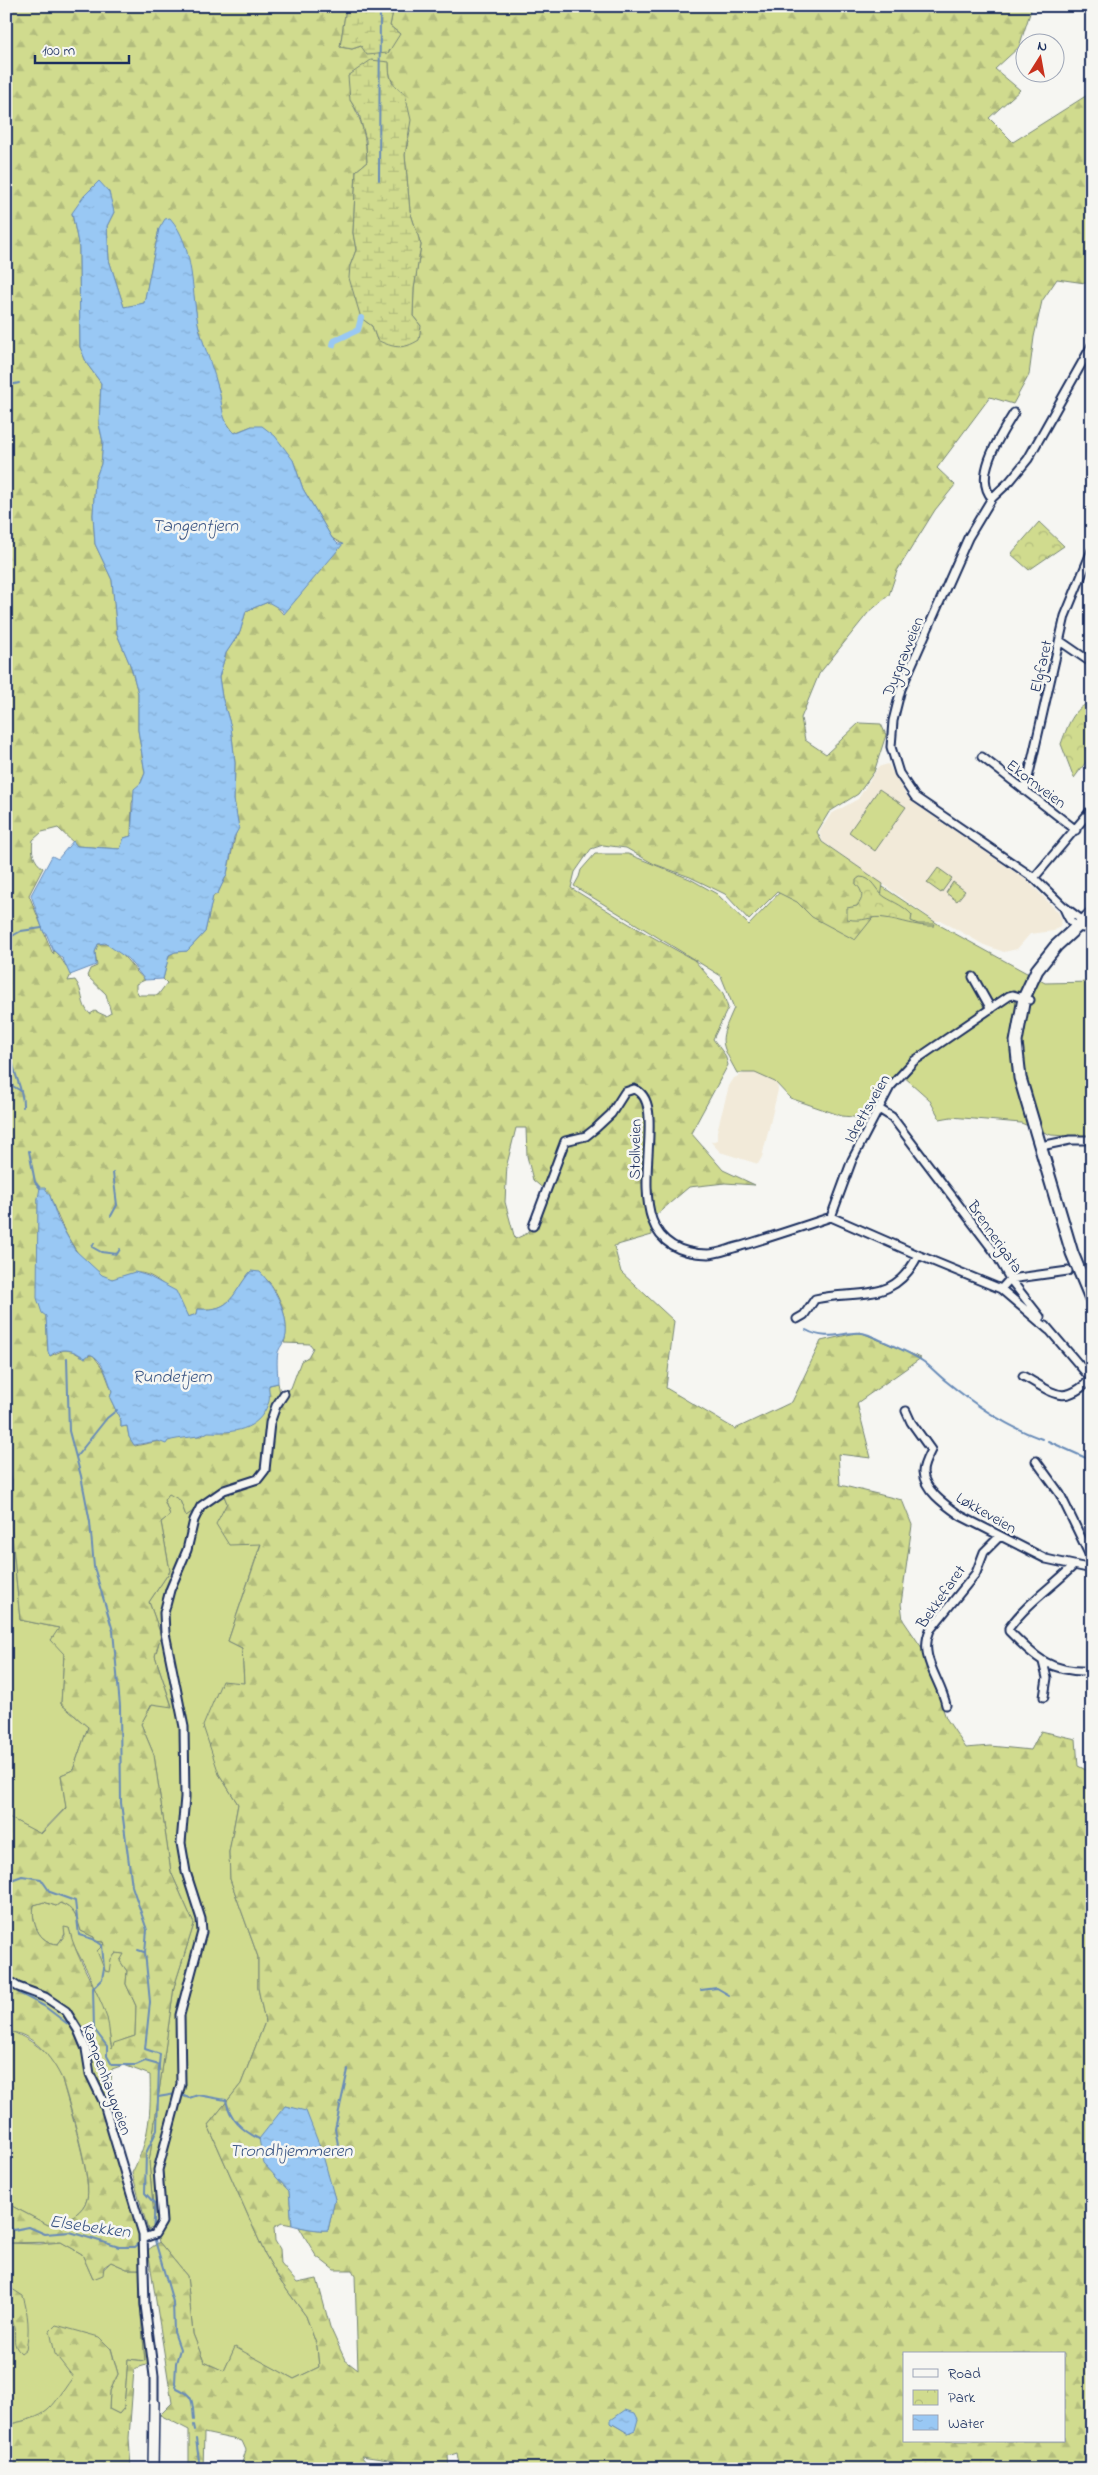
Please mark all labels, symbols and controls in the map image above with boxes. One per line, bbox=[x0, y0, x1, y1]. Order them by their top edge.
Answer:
scale bar bbox=[35, 32, 129, 64]
north arrow bbox=[1016, 32, 1066, 82]
text: N bbox=[1036, 36, 1049, 58]
text: 100 m bbox=[42, 40, 75, 62]
water label: Tangentjern bbox=[152, 514, 239, 540]
street label: Dyrgravveien bbox=[877, 613, 931, 701]
street label: Elgfaret bbox=[1024, 637, 1060, 695]
street label: Ekornveien bbox=[1001, 754, 1071, 815]
street label: Idrettsveien bbox=[838, 1070, 897, 1148]
street label: Stollveien bbox=[623, 1118, 649, 1180]
street label: Brennerigata bbox=[960, 1195, 1028, 1278]
water label: Rundetjern bbox=[132, 1365, 213, 1391]
street label: Løkkeveien bbox=[951, 1487, 1021, 1541]
street label: Bekkefaret bbox=[910, 1560, 973, 1635]
street label: Kampenhaugveien bbox=[75, 2021, 137, 2139]
water label: Trondhjemmeren bbox=[230, 2139, 354, 2165]
water label: Elsebekken bbox=[48, 2209, 133, 2247]
legend bbox=[903, 2352, 1066, 2442]
text: Road bbox=[948, 2363, 981, 2385]
text: Park bbox=[948, 2387, 976, 2409]
text: Water bbox=[948, 2413, 984, 2435]

